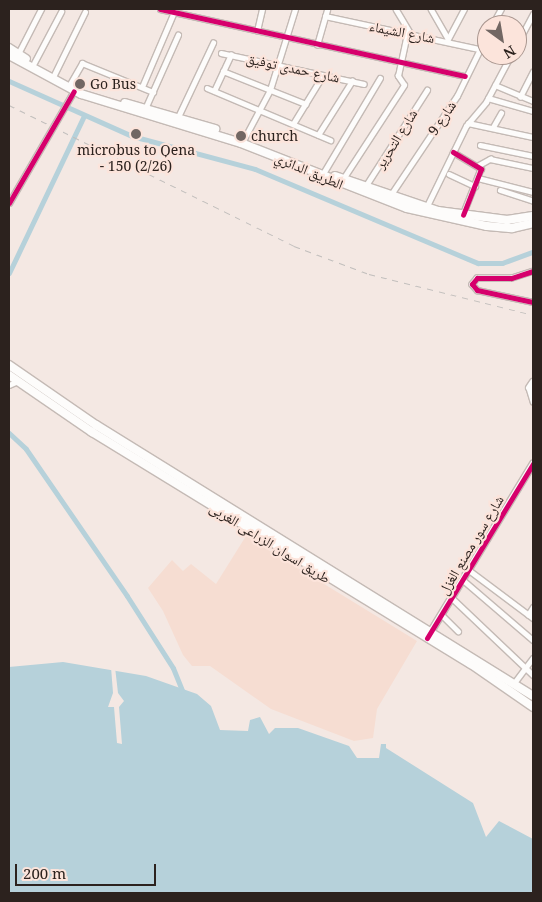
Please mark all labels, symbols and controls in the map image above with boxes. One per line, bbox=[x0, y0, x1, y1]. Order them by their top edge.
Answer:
north arrow bbox=[477, 15, 527, 65]
street label: شارع الشيماء bbox=[368, 17, 436, 47]
text: N bbox=[500, 41, 519, 63]
street label: شارع حمدى توفيق bbox=[245, 50, 341, 86]
place label: Go Bus bbox=[90, 76, 136, 92]
marker: Go Bus bbox=[74, 78, 86, 90]
street label: شارع 9 bbox=[424, 98, 460, 138]
street label: شارع التحرير bbox=[371, 106, 421, 172]
marker: microbus to Qena - 150 (2/26) bbox=[130, 128, 142, 140]
place label: church bbox=[251, 128, 298, 144]
marker: church bbox=[235, 130, 247, 142]
place label: microbus to Qena - 150 (2/26) bbox=[77, 142, 195, 174]
street label: الطريق الدائري bbox=[272, 149, 346, 193]
street label: شارع سور مصنع الغزل bbox=[435, 492, 507, 598]
street label: طريق اسوان الزراعى الغربى bbox=[207, 499, 333, 587]
scale bar bbox=[18, 854, 159, 886]
text: 200 m bbox=[23, 863, 66, 883]

